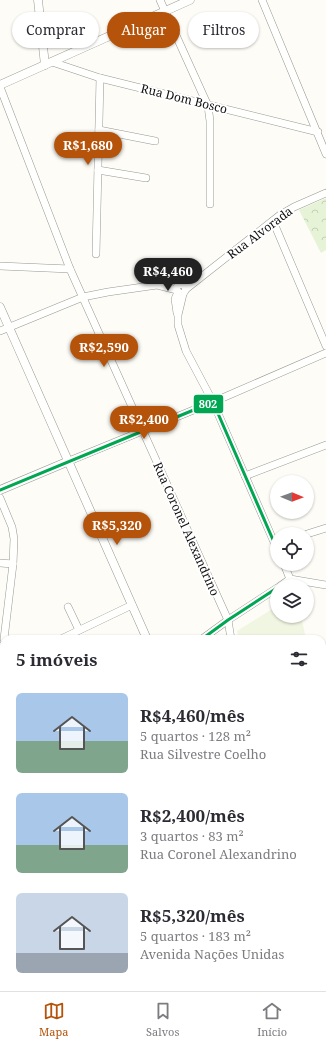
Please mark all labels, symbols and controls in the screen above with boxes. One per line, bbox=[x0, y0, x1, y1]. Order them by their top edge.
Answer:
chip: Comprar bbox=[12, 12, 99, 48]
chip: Alugar bbox=[107, 12, 180, 48]
chip: Filtros bbox=[188, 12, 259, 48]
street label: Rua Dom Bosco bbox=[139, 80, 229, 117]
pin: R$1,680 bbox=[51, 132, 125, 166]
text: R$1,680 bbox=[63, 136, 113, 154]
street label: Rua Alvorada bbox=[224, 202, 296, 263]
pin: R$4,460 bbox=[131, 258, 205, 292]
text: R$4,460 bbox=[143, 262, 193, 280]
pin: R$2,590 bbox=[67, 334, 141, 368]
text: R$2,590 bbox=[79, 338, 129, 356]
line badge: 802 bbox=[193, 394, 224, 414]
text: 802 bbox=[199, 396, 217, 411]
pin: R$2,400 bbox=[107, 406, 181, 440]
text: R$2,400 bbox=[119, 410, 169, 428]
street label: Rua Coronel Alexandrino bbox=[149, 459, 224, 598]
north arrow bbox=[270, 475, 314, 519]
map controls bbox=[270, 475, 314, 623]
pin: R$5,320 bbox=[80, 512, 154, 546]
text: R$5,320 bbox=[92, 516, 142, 534]
button: locate bbox=[270, 527, 314, 571]
button: layers bbox=[270, 579, 314, 623]
text: 5 imóveis bbox=[16, 648, 97, 671]
icon: filters bbox=[288, 648, 310, 670]
text: R$4,460/mês bbox=[140, 704, 245, 727]
icon: home bbox=[48, 709, 96, 757]
text: 5 quartos · 128 m² bbox=[140, 727, 251, 745]
text: Rua Silvestre Coelho bbox=[140, 745, 266, 763]
text: R$2,400/mês bbox=[140, 804, 245, 827]
icon: home bbox=[48, 809, 96, 857]
text: 3 quartos · 83 m² bbox=[140, 827, 244, 845]
text: Rua Coronel Alexandrino bbox=[140, 845, 297, 863]
text: R$5,320/mês bbox=[140, 904, 245, 927]
icon: home bbox=[48, 909, 96, 957]
text: 5 quartos · 183 m² bbox=[140, 927, 251, 945]
text: Avenida Nações Unidas bbox=[140, 945, 284, 963]
tab: Mapa bbox=[39, 1000, 68, 1039]
tab: Salvos bbox=[146, 1000, 179, 1039]
tab: Início bbox=[257, 1000, 287, 1039]

